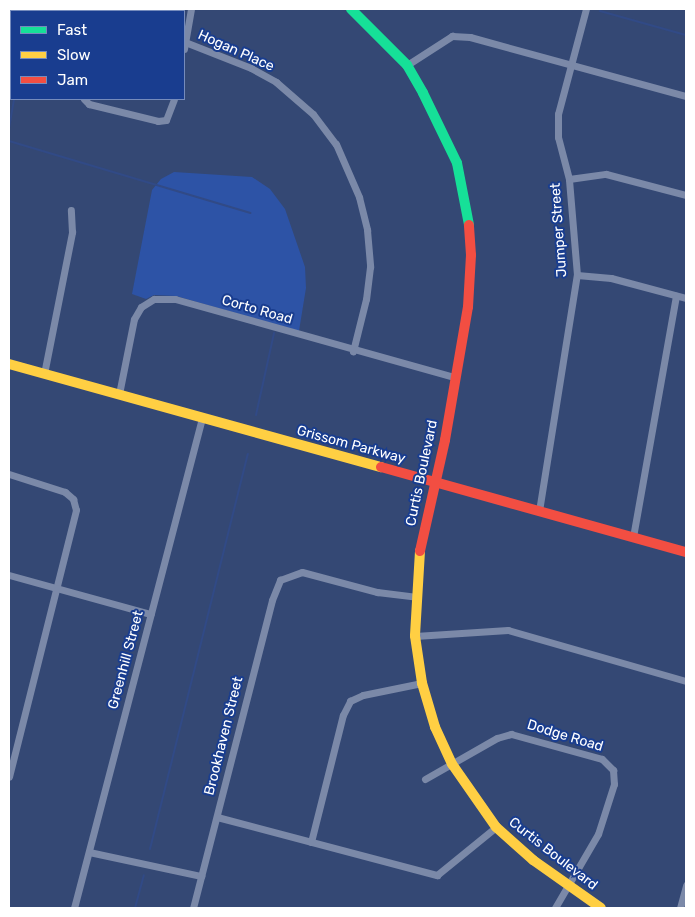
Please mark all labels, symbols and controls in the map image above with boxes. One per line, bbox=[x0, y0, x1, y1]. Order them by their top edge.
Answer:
legend bbox=[10, 10, 185, 100]
text: Fast bbox=[57, 21, 87, 39]
street label: Hogan Place bbox=[195, 27, 277, 75]
text: Slow bbox=[57, 46, 90, 64]
text: Jam bbox=[57, 71, 88, 89]
street label: Jumper Street bbox=[547, 182, 571, 278]
street label: Corto Road bbox=[220, 292, 294, 328]
street label: Curtis Boulevard bbox=[403, 418, 441, 528]
street label: Grissom Parkway bbox=[295, 422, 407, 468]
street label: Greenhill Street bbox=[105, 609, 147, 711]
street label: Brookhaven Street bbox=[201, 675, 247, 797]
street label: Dodge Road bbox=[525, 716, 605, 756]
street label: Curtis Boulevard bbox=[505, 814, 601, 894]

